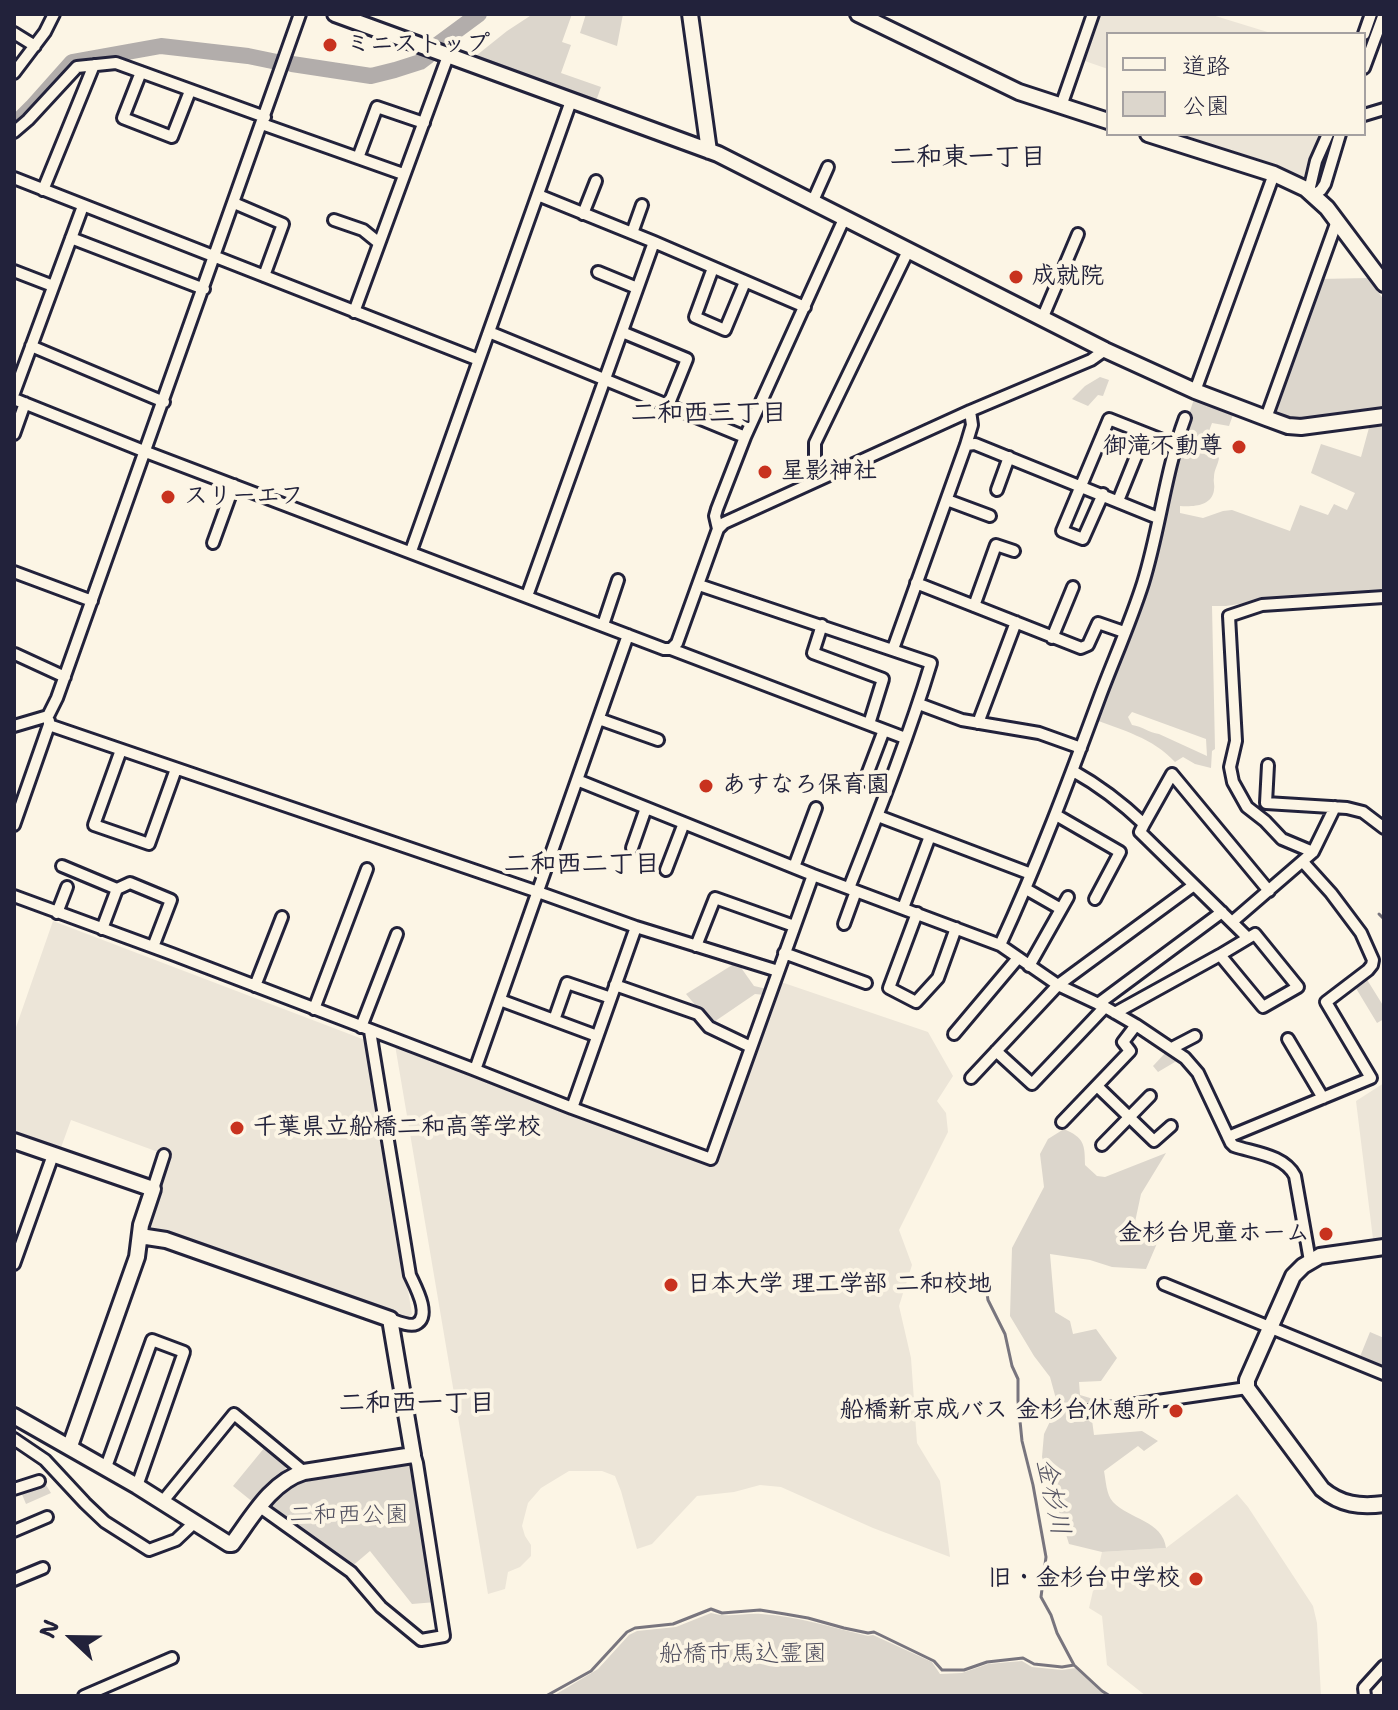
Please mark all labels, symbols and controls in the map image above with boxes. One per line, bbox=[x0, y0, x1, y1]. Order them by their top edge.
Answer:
place label: ミニストップ bbox=[346, 31, 490, 59]
legend bbox=[1106, 32, 1366, 136]
marker: ミニストップ bbox=[321, 36, 339, 54]
text: 道路 bbox=[1182, 50, 1230, 82]
text: 公園 bbox=[1182, 90, 1230, 122]
district label: 二和東一丁目 bbox=[890, 142, 1046, 174]
place label: 成就院 bbox=[1032, 263, 1104, 291]
marker: 成就院 bbox=[1007, 268, 1025, 286]
district label: 二和西三丁目 bbox=[631, 398, 787, 430]
place label: 御滝不動尊 bbox=[1103, 433, 1223, 461]
marker: 御滝不動尊 bbox=[1230, 438, 1248, 456]
place label: 星影神社 bbox=[781, 458, 877, 486]
marker: 星影神社 bbox=[756, 463, 774, 481]
place label: スリーエフ bbox=[184, 483, 304, 511]
marker: スリーエフ bbox=[159, 488, 177, 506]
place label: あすなろ保育園 bbox=[722, 772, 890, 800]
marker: あすなろ保育園 bbox=[697, 777, 715, 795]
district label: 二和西二丁目 bbox=[504, 849, 660, 881]
place label: 千葉県立船橋二和高等学校 bbox=[253, 1114, 541, 1142]
marker: 千葉県立船橋二和高等学校 bbox=[228, 1119, 246, 1137]
place label: 金杉台児童ホーム bbox=[1118, 1220, 1310, 1248]
marker: 金杉台児童ホーム bbox=[1317, 1225, 1335, 1243]
place label: 日本大学 理工学部 二和校地 bbox=[687, 1271, 992, 1299]
marker: 日本大学 理工学部 二和校地 bbox=[662, 1276, 680, 1294]
district label: 二和西一丁目 bbox=[339, 1388, 495, 1420]
place label: 船橋新京成バス 金杉台休憩所 bbox=[840, 1397, 1160, 1425]
marker: 船橋新京成バス 金杉台休憩所 bbox=[1167, 1402, 1185, 1420]
water label: 金杉川 bbox=[1029, 1456, 1075, 1538]
park label: 二和西公園 bbox=[289, 1502, 409, 1530]
place label: 旧・金杉台中学校 bbox=[988, 1565, 1180, 1593]
marker: 旧・金杉台中学校 bbox=[1187, 1570, 1205, 1588]
north arrow bbox=[32, 1598, 112, 1678]
text: N bbox=[33, 1615, 66, 1642]
park label: 船橋市馬込霊園 bbox=[659, 1641, 827, 1669]

